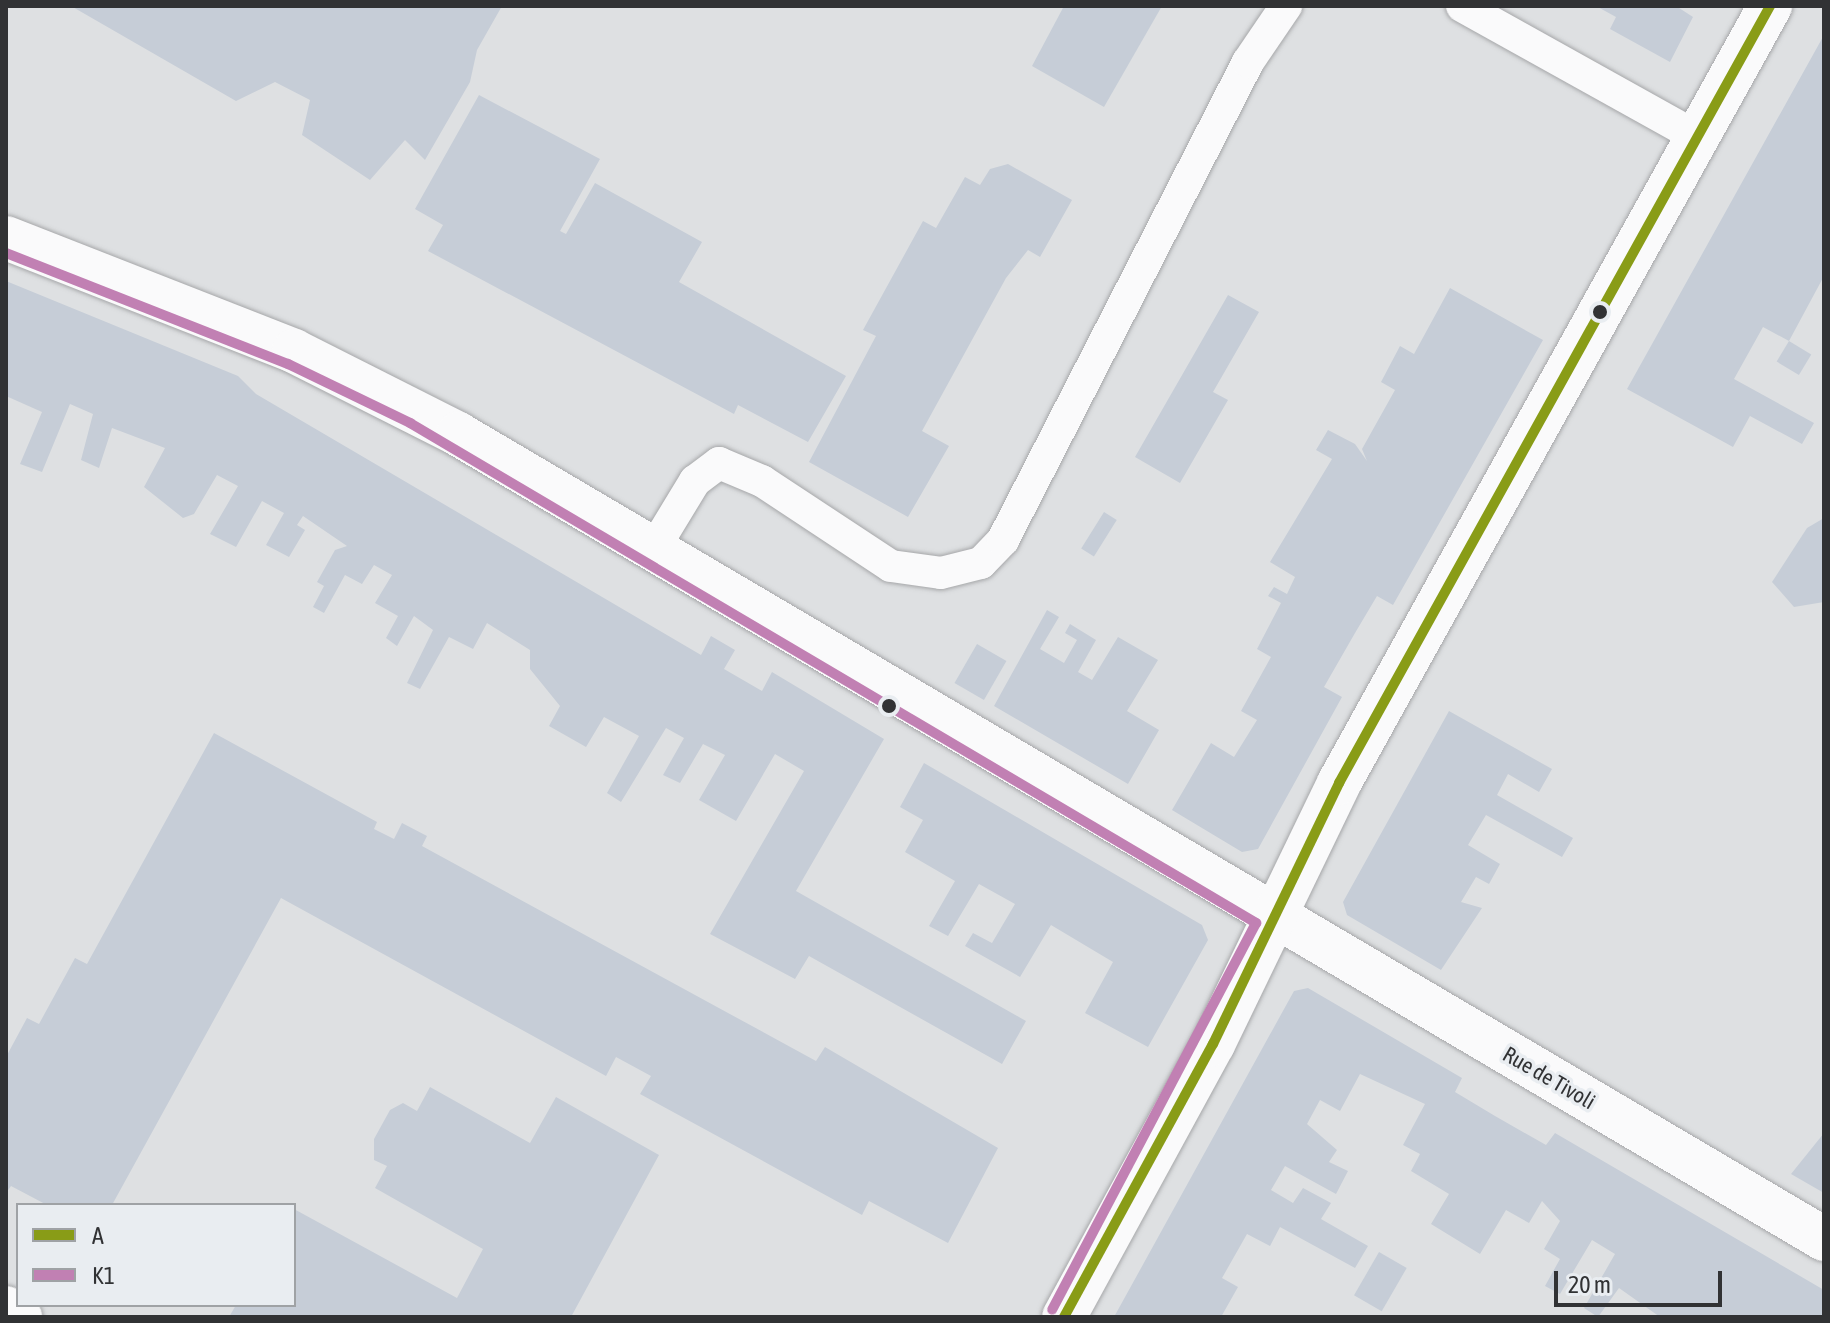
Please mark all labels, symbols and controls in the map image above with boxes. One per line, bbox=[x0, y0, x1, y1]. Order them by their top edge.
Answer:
unlabelled marker bbox=[1592, 304, 1608, 320]
unlabelled marker bbox=[881, 698, 897, 714]
street label: Rue de Tivoli bbox=[1498, 1041, 1600, 1115]
legend bbox=[16, 1203, 296, 1307]
text: A bbox=[92, 1222, 104, 1249]
scale bar bbox=[1558, 1255, 1726, 1305]
text: K1 bbox=[92, 1262, 115, 1289]
text: 20 m bbox=[1568, 1271, 1611, 1298]

